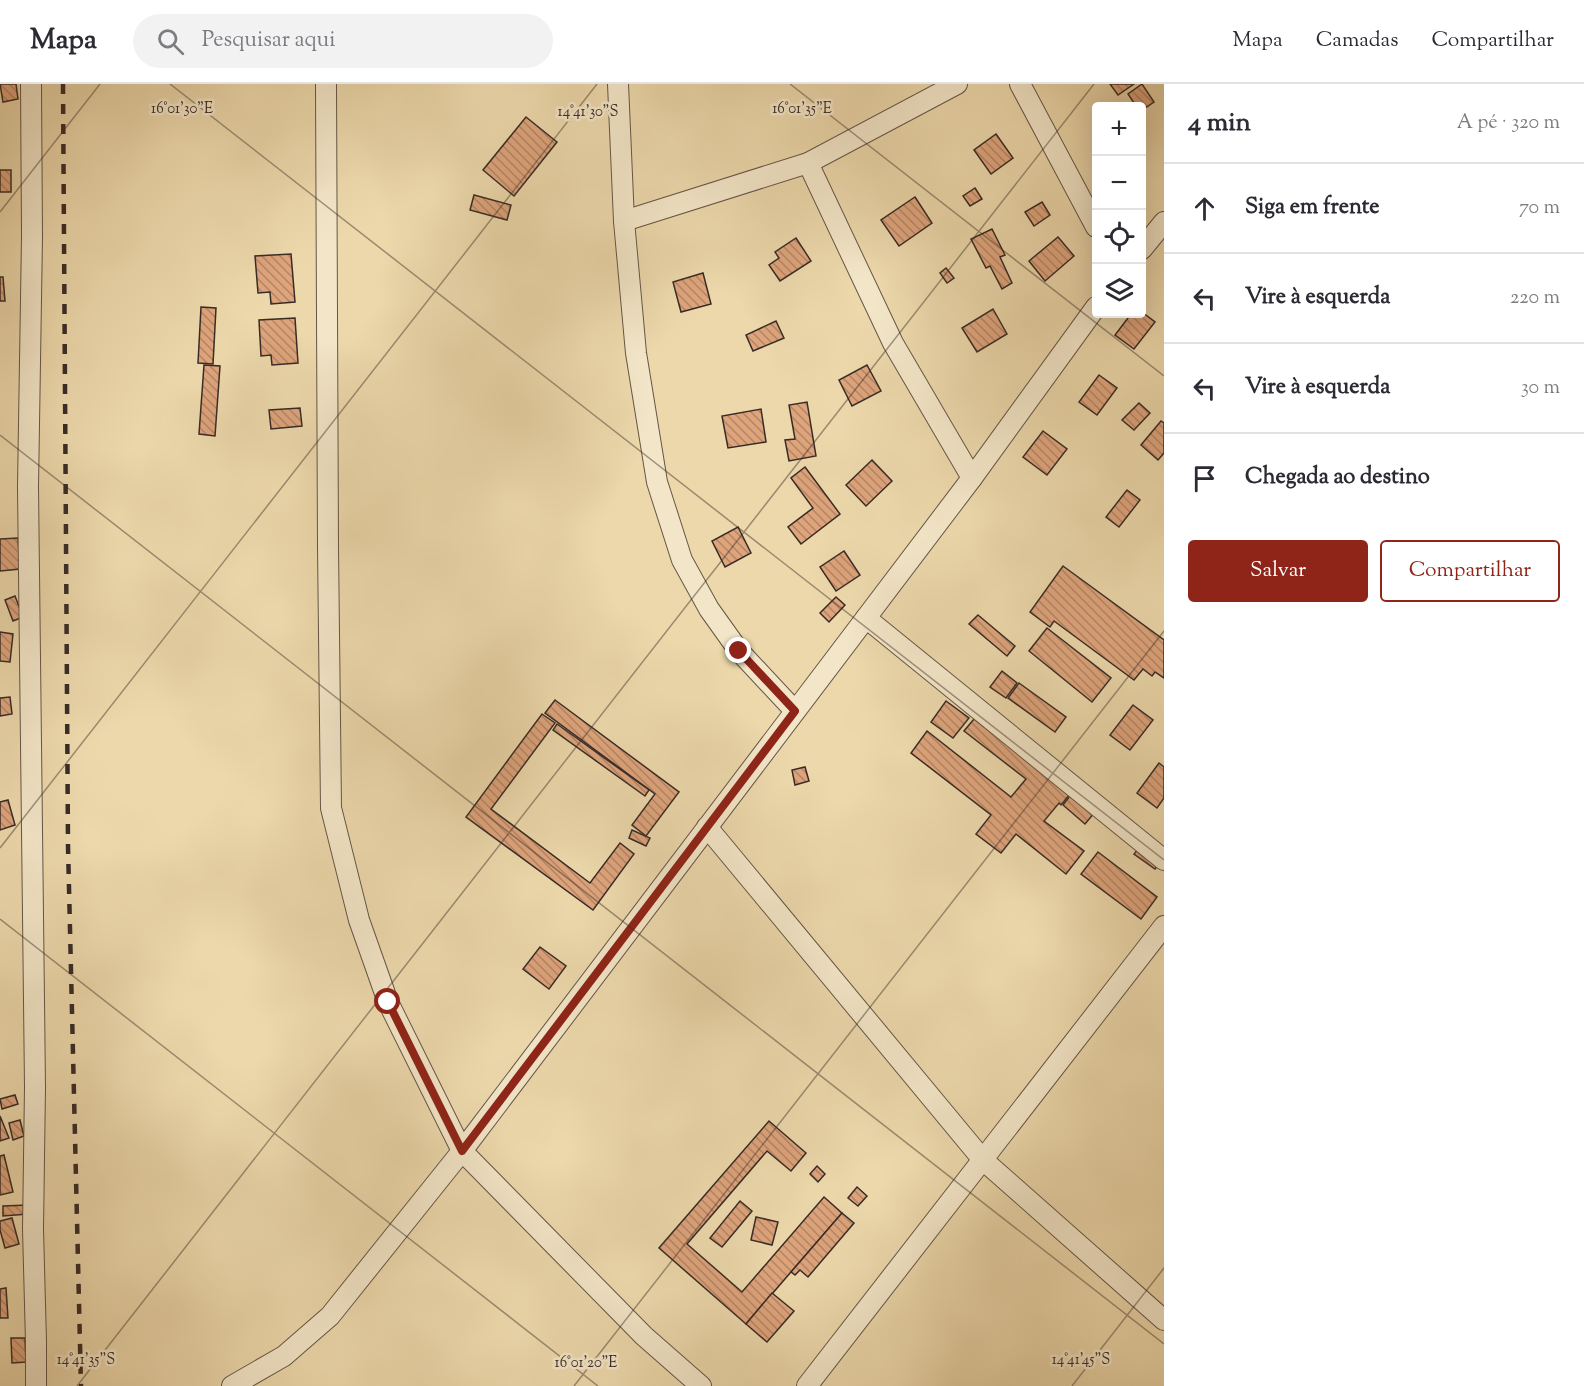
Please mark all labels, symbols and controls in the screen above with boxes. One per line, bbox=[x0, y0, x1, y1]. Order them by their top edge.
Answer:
search box bbox=[133, 14, 553, 68]
text: Mapa bbox=[30, 21, 97, 61]
icon: search bbox=[154, 25, 187, 58]
text: Pesquisar aqui bbox=[202, 25, 335, 57]
text: Mapa bbox=[1233, 26, 1283, 56]
text: Camadas bbox=[1316, 26, 1399, 56]
text: Compartilhar bbox=[1432, 26, 1554, 56]
text: 16°01'30"E bbox=[151, 99, 213, 120]
text: 16°01'35"E bbox=[772, 99, 832, 120]
text: 14°41'30"S bbox=[558, 102, 618, 123]
map controls bbox=[1092, 102, 1146, 318]
button: + bbox=[1092, 102, 1146, 156]
text: 4 min bbox=[1188, 105, 1251, 142]
text: A pé · 320 m bbox=[1457, 109, 1560, 138]
button: − bbox=[1092, 156, 1146, 210]
icon: ahead bbox=[1188, 192, 1221, 225]
text: Siga em frente bbox=[1245, 192, 1380, 224]
text: 70 m bbox=[1519, 194, 1560, 223]
button: locate bbox=[1092, 210, 1146, 264]
button: layers bbox=[1092, 264, 1146, 318]
icon: left bbox=[1188, 282, 1221, 315]
text: Vire à esquerda bbox=[1245, 282, 1390, 314]
text: 220 m bbox=[1510, 284, 1560, 313]
icon: left bbox=[1188, 372, 1221, 405]
text: Vire à esquerda bbox=[1245, 372, 1390, 404]
text: 30 m bbox=[1521, 374, 1560, 403]
icon: arrive bbox=[1188, 462, 1221, 495]
text: Chegada ao destino bbox=[1245, 462, 1430, 494]
button: Salvar bbox=[1188, 540, 1368, 602]
button: Compartilhar bbox=[1380, 540, 1560, 602]
route end bbox=[725, 637, 751, 663]
route start bbox=[374, 988, 400, 1014]
text: 14°41'35"S bbox=[57, 1350, 115, 1371]
text: 14°41'45"S bbox=[1052, 1350, 1110, 1371]
text: 16°01'20"E bbox=[555, 1353, 617, 1374]

